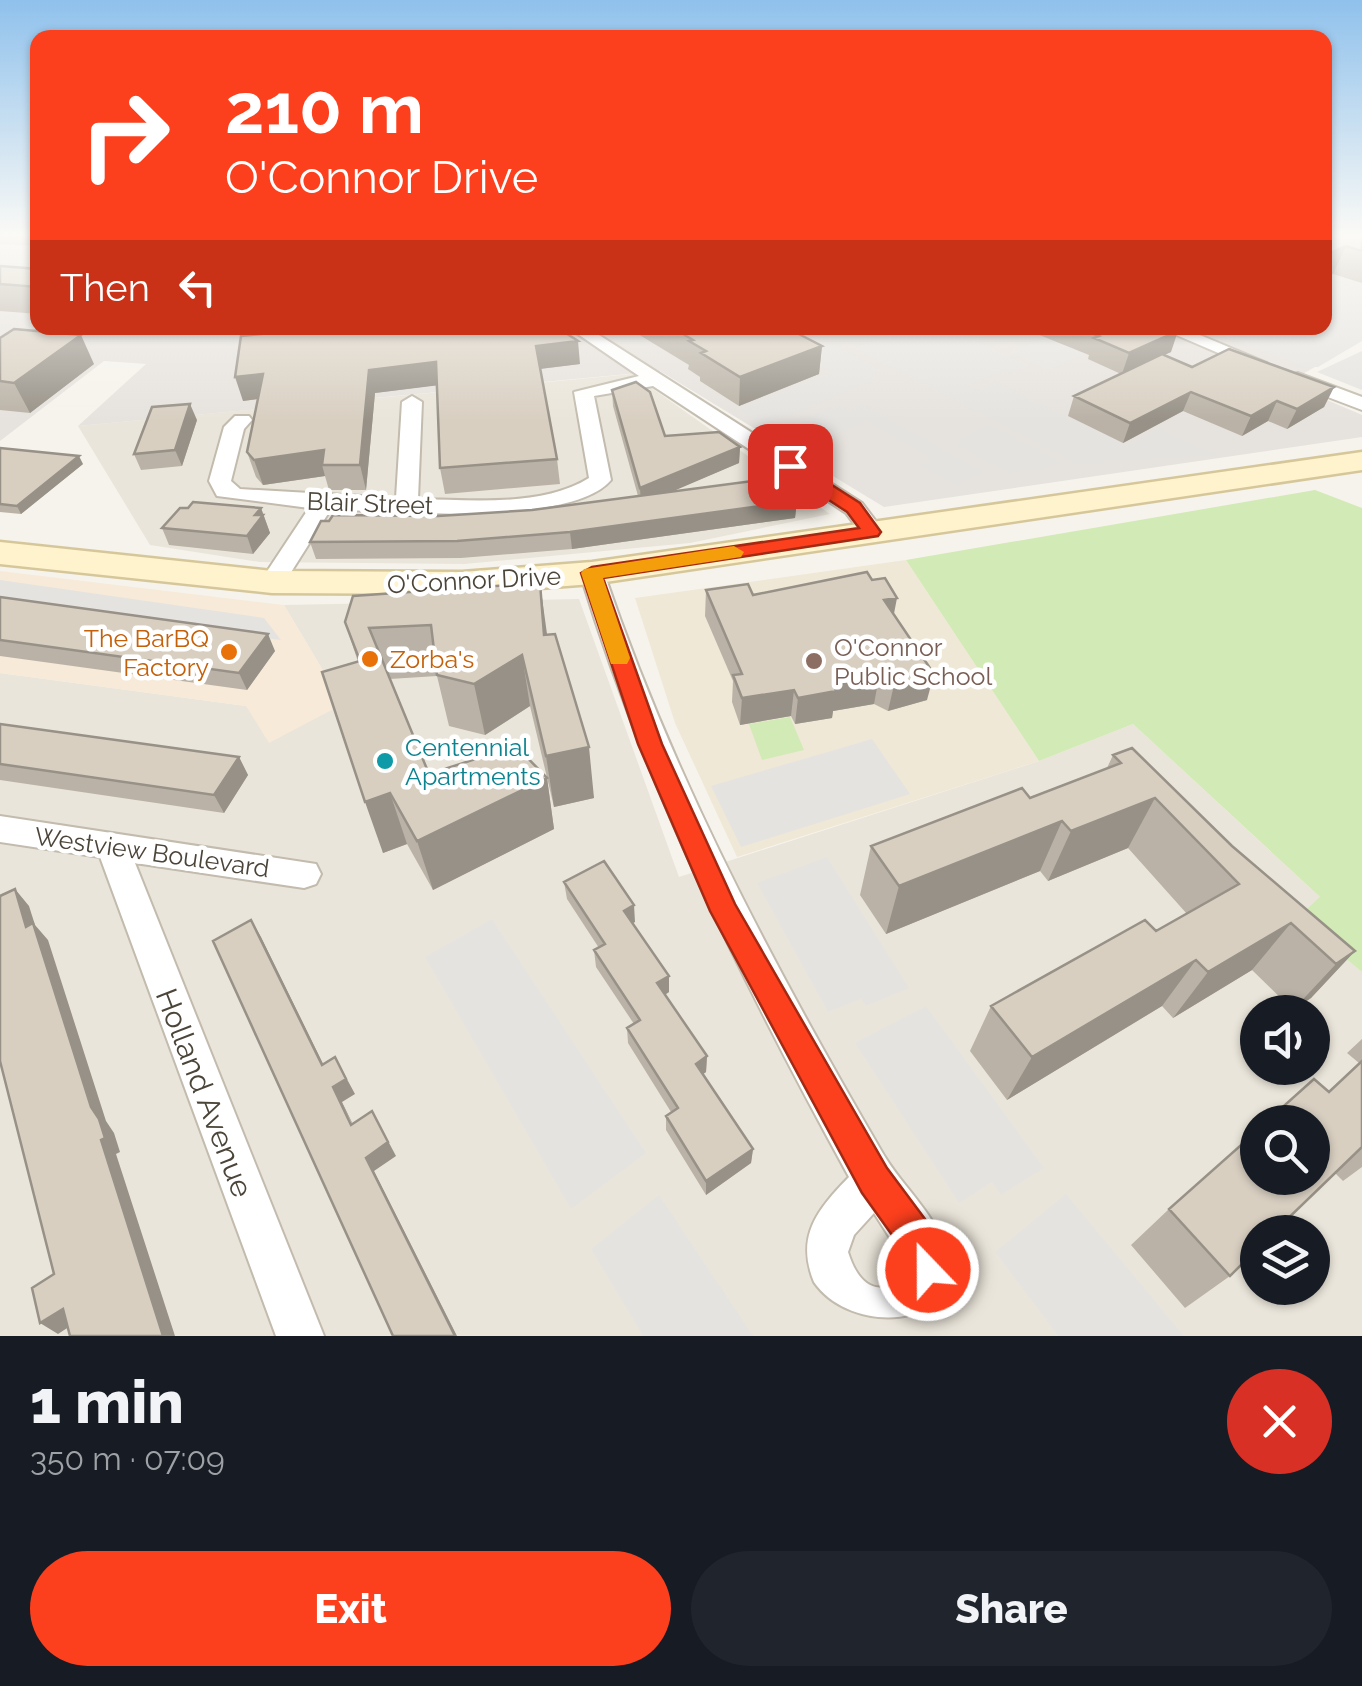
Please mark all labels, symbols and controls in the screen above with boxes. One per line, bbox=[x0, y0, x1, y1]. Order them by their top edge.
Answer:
text: 210 m bbox=[225, 67, 424, 149]
icon: right bbox=[60, 70, 190, 200]
text: O'Connor Drive bbox=[225, 151, 538, 204]
icon: left bbox=[170, 260, 225, 315]
text: Then bbox=[60, 265, 150, 310]
pin bbox=[748, 424, 833, 509]
icon: arrive bbox=[763, 439, 818, 494]
street label: Blair Street bbox=[306, 486, 434, 520]
street label: O'Connor Drive bbox=[386, 560, 562, 600]
place label: The BarBQ Factory bbox=[84, 623, 209, 682]
place label: O'Connor Public School bbox=[834, 632, 992, 691]
marker: The BarBQ Factory bbox=[218, 641, 240, 663]
place label: Zorba's bbox=[390, 644, 474, 674]
marker: Zorba's bbox=[359, 648, 381, 670]
marker: O'Connor Public School bbox=[803, 650, 825, 672]
place label: Centennial Apartments bbox=[405, 732, 541, 791]
marker: Centennial Apartments bbox=[374, 750, 396, 772]
street label: Westview Boulevard bbox=[33, 821, 271, 883]
street label: Holland Avenue bbox=[149, 984, 260, 1202]
map controls bbox=[1240, 995, 1330, 1305]
button: sound bbox=[1240, 995, 1330, 1085]
button: search bbox=[1240, 1105, 1330, 1195]
button: layers bbox=[1240, 1215, 1330, 1305]
position arrow bbox=[876, 1218, 980, 1322]
text: 1 min bbox=[30, 1367, 184, 1437]
button: close bbox=[1227, 1369, 1332, 1474]
text: 350 m · 07:09 bbox=[30, 1440, 225, 1477]
button: Exit bbox=[30, 1551, 671, 1666]
button: Share bbox=[691, 1551, 1332, 1666]

